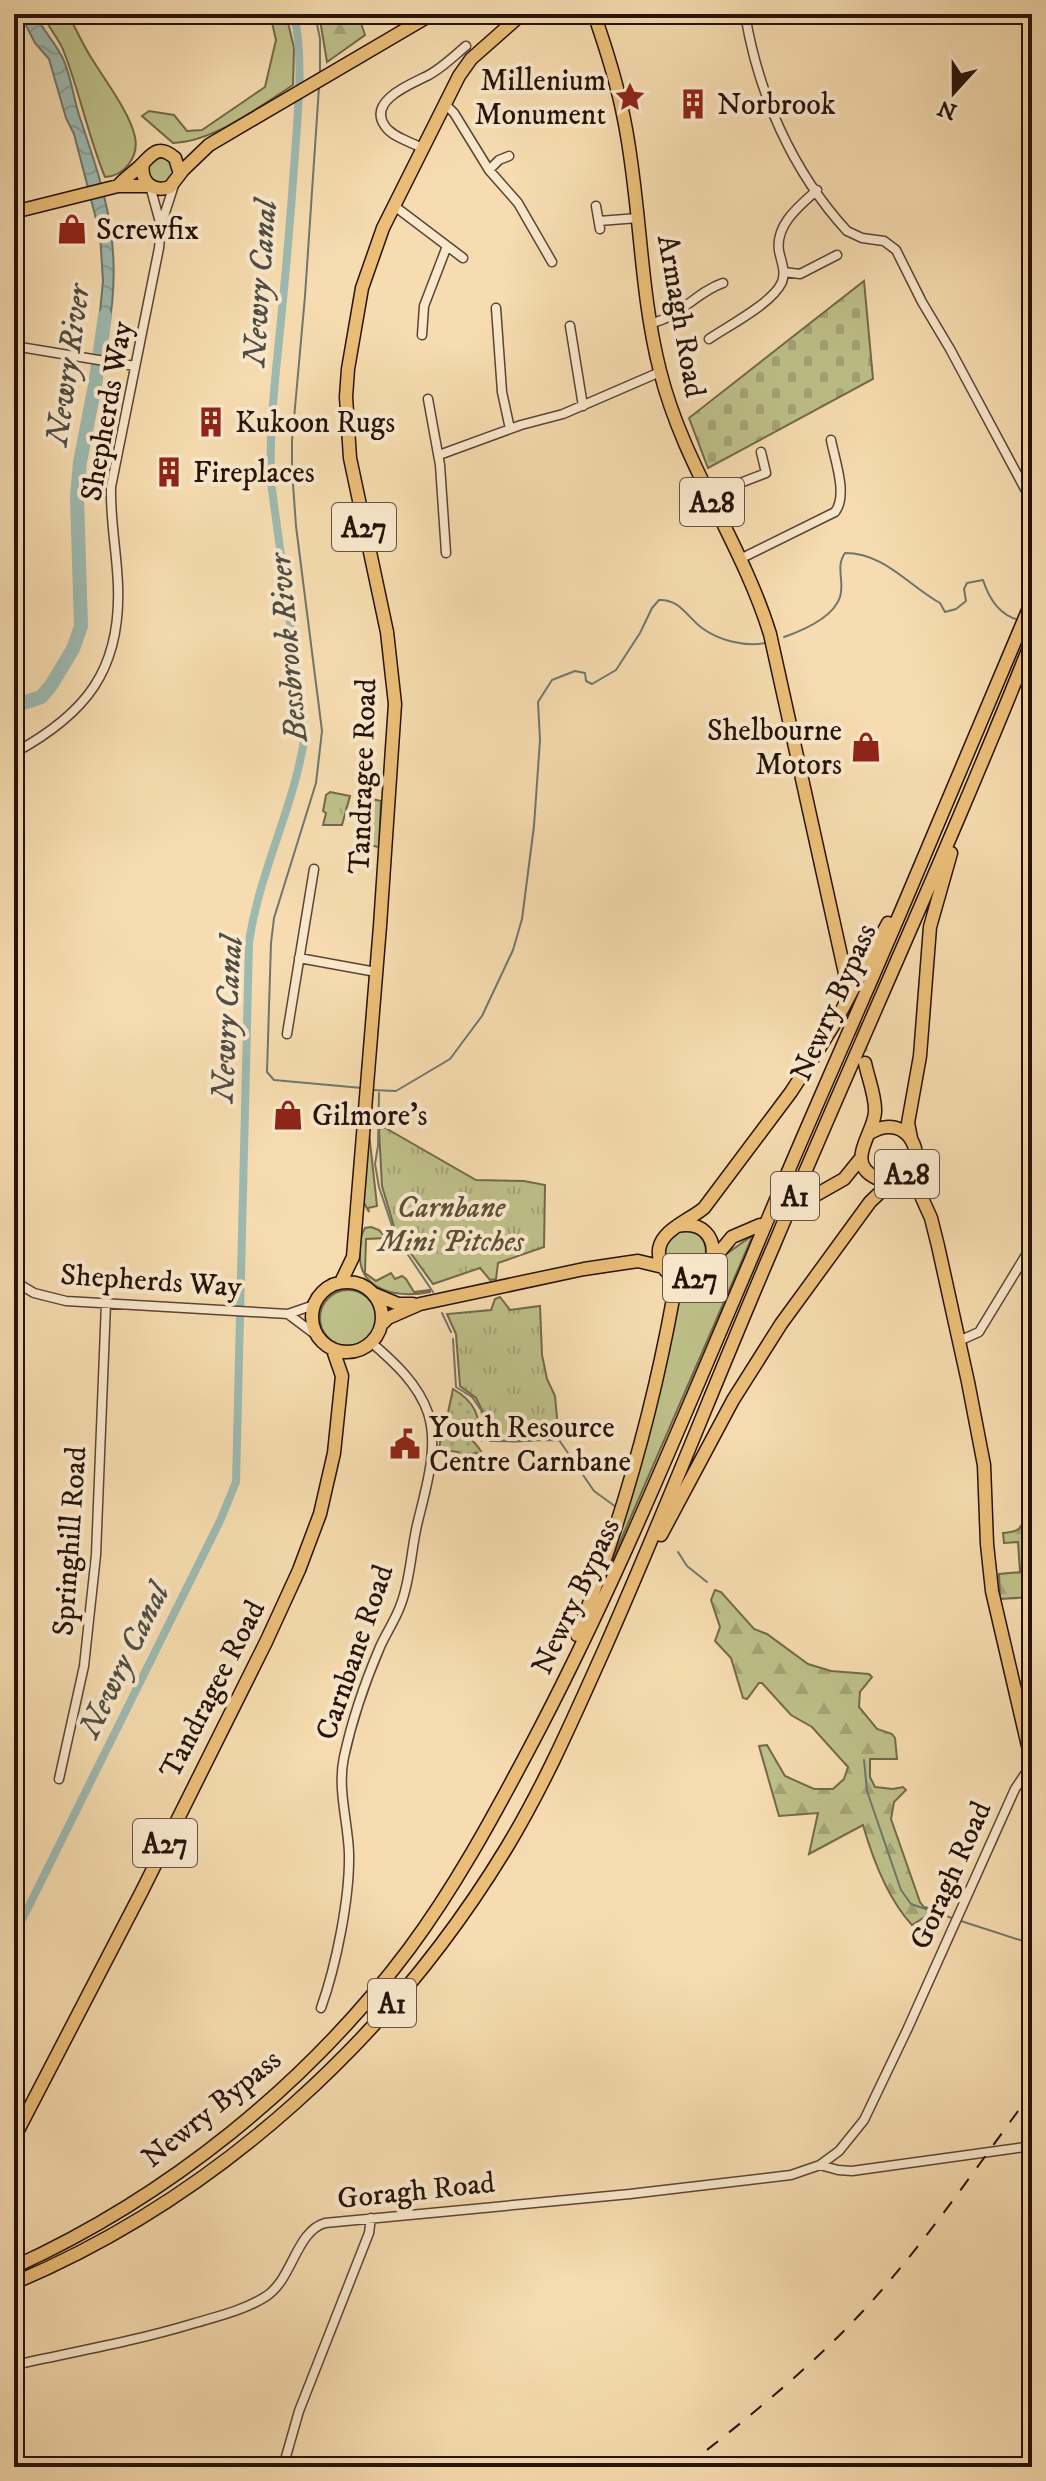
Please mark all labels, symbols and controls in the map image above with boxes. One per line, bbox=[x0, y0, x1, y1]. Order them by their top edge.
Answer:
north arrow bbox=[914, 52, 994, 132]
place label: Millenium Monument bbox=[474, 63, 606, 134]
place icon: Millenium Monument bbox=[613, 80, 647, 114]
building icon: Norbrook bbox=[676, 87, 710, 121]
place label: Norbrook bbox=[717, 87, 836, 124]
text: N bbox=[934, 93, 961, 125]
water label: Newry Canal bbox=[235, 195, 287, 370]
shop icon: Screwfix bbox=[55, 212, 89, 246]
place label: Screwfix bbox=[96, 212, 199, 249]
street label: Armagh Road bbox=[648, 232, 713, 400]
water label: Newry River bbox=[38, 280, 100, 450]
street label: Shepherds Way bbox=[73, 318, 142, 504]
building icon: Kukoon Rugs bbox=[194, 405, 228, 439]
place label: Kukoon Rugs bbox=[235, 405, 395, 442]
building icon: Fireplaces bbox=[152, 455, 186, 489]
place label: Fireplaces bbox=[193, 455, 315, 492]
road number: A28 bbox=[680, 478, 744, 526]
road number: A27 bbox=[332, 503, 396, 551]
water label: Bessbrook River bbox=[261, 550, 317, 744]
street label: Tandragee Road bbox=[342, 678, 385, 874]
place label: Shelbourne Motors bbox=[707, 713, 842, 784]
shop icon: Shelbourne Motors bbox=[849, 730, 883, 764]
street label: Newry Bypass bbox=[783, 918, 886, 1087]
water label: Newry Canal bbox=[204, 931, 253, 1105]
shop icon: Gilmore's bbox=[271, 1098, 305, 1132]
place label: Gilmore's bbox=[312, 1098, 428, 1135]
road number: A28 bbox=[875, 1150, 939, 1198]
road number: A1 bbox=[771, 1172, 819, 1220]
park label: Carnbane Mini Pitches bbox=[376, 1190, 525, 1261]
road number: A27 bbox=[663, 1254, 727, 1302]
street label: Shepherds Way bbox=[59, 1257, 244, 1306]
place label: Youth Resource Centre Carnbane bbox=[429, 1410, 631, 1481]
public building icon: Youth Resource Centre Carnbane bbox=[388, 1427, 422, 1461]
street label: Springhill Road bbox=[45, 1445, 96, 1637]
street label: Newry Bypass bbox=[524, 1512, 629, 1681]
street label: Carnbane Road bbox=[308, 1560, 403, 1745]
water label: Newry Canal bbox=[69, 1574, 181, 1746]
street label: Tandragee Road bbox=[153, 1594, 274, 1785]
street label: Goragh Road bbox=[902, 1796, 1000, 1955]
road number: A27 bbox=[133, 1819, 197, 1867]
road number: A1 bbox=[368, 1979, 416, 2027]
street label: Newry Bypass bbox=[135, 2042, 289, 2177]
street label: Goragh Road bbox=[336, 2165, 497, 2218]

